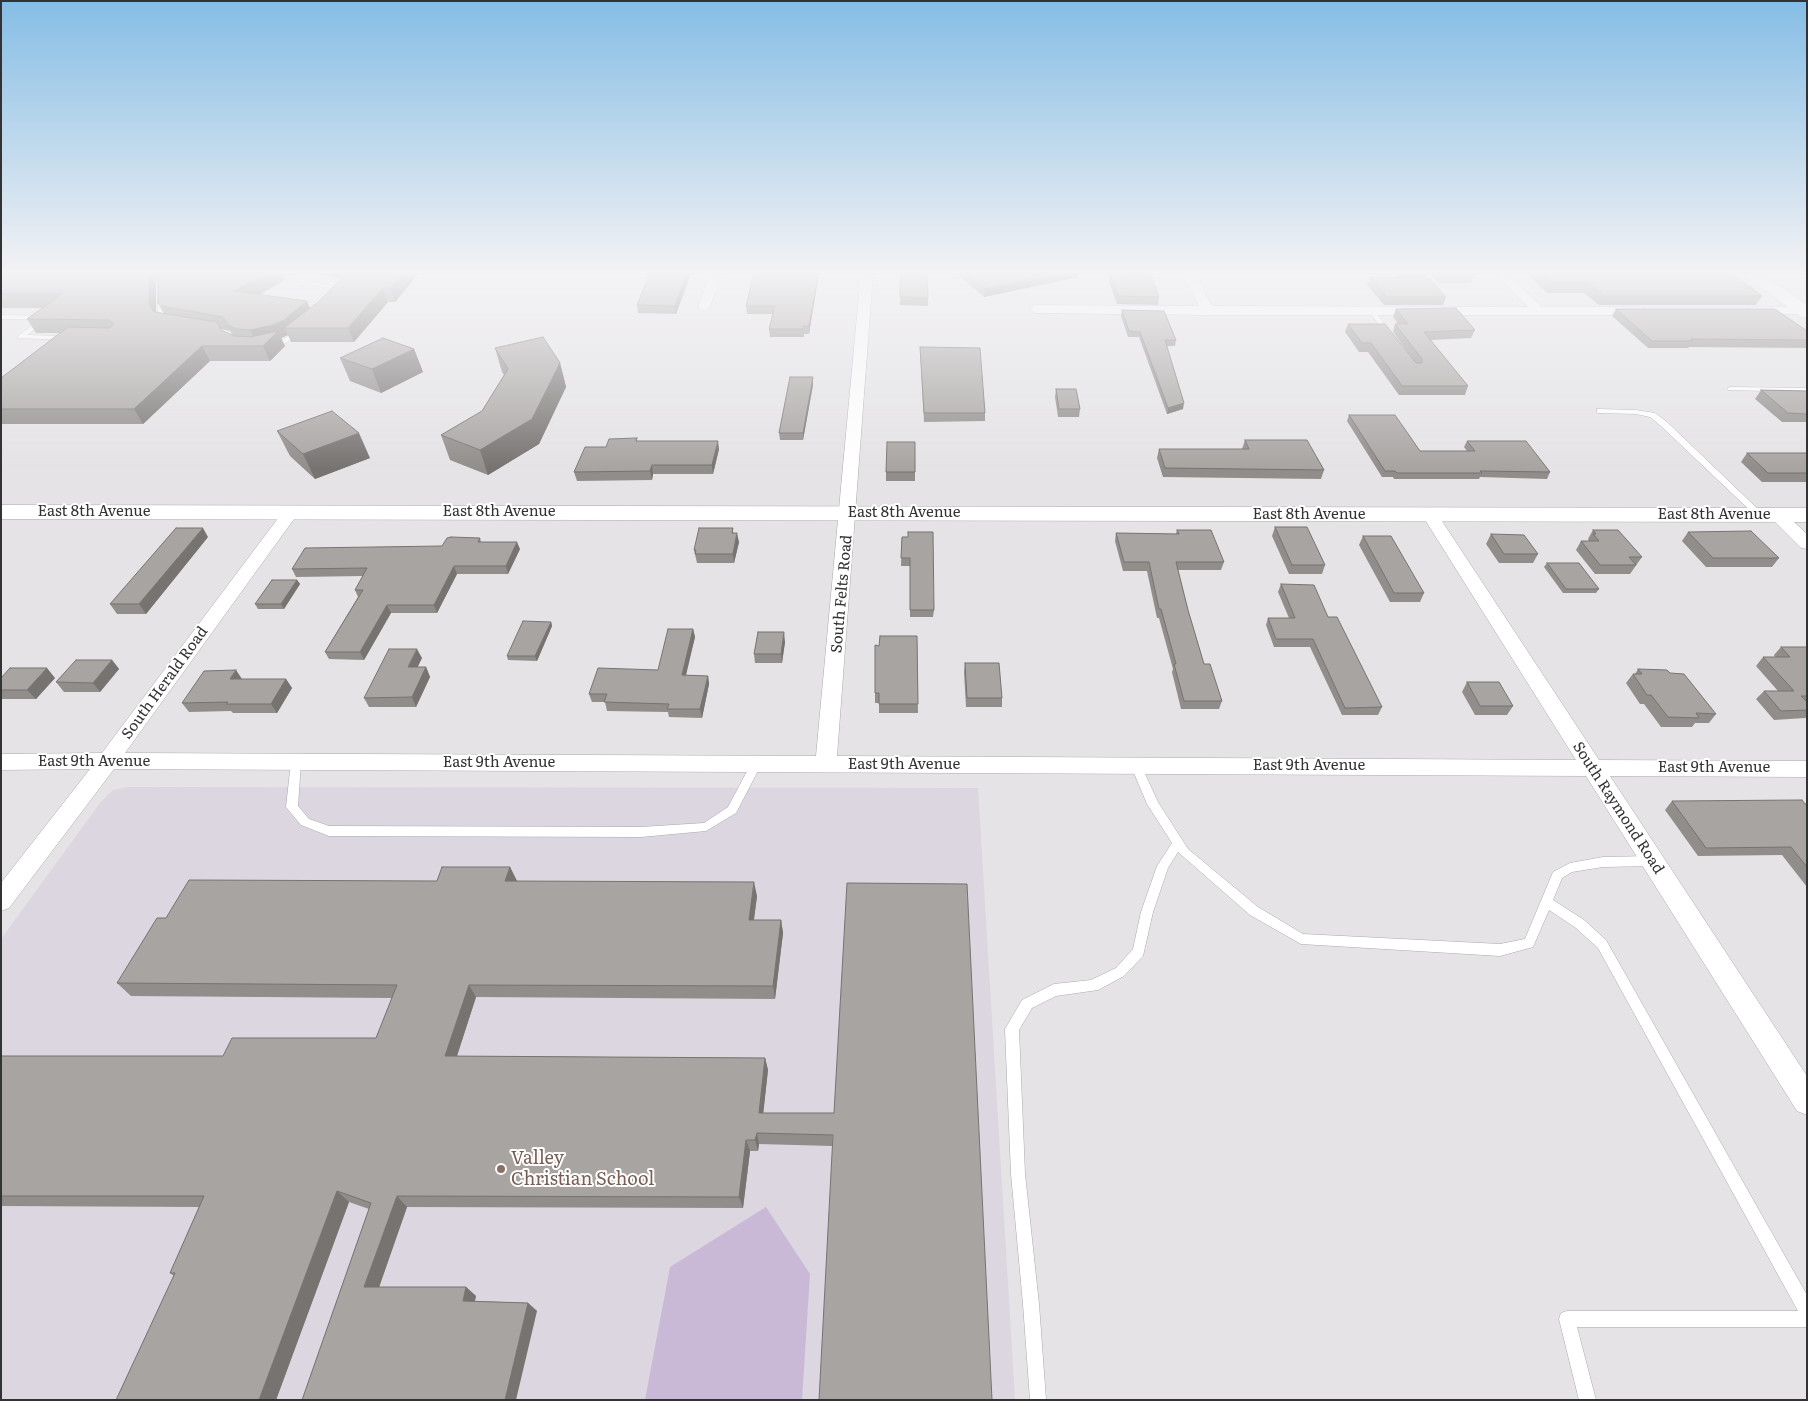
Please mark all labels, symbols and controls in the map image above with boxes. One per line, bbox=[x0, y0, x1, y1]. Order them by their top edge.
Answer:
street label: East 8th Avenue bbox=[37, 503, 151, 521]
street label: East 8th Avenue bbox=[442, 503, 556, 521]
street label: East 8th Avenue bbox=[847, 504, 961, 522]
street label: East 8th Avenue bbox=[1252, 506, 1366, 524]
street label: East 8th Avenue bbox=[1657, 506, 1771, 524]
street label: South Felts Road bbox=[828, 534, 856, 654]
street label: South Herald Road bbox=[118, 623, 212, 743]
street label: South Raymond Road bbox=[1569, 739, 1667, 877]
street label: East 9th Avenue bbox=[38, 753, 150, 771]
street label: East 9th Avenue bbox=[443, 754, 555, 772]
street label: East 9th Avenue bbox=[848, 756, 960, 774]
street label: East 9th Avenue bbox=[1253, 757, 1365, 775]
street label: East 9th Avenue bbox=[1658, 759, 1770, 777]
place label: Valley Christian School bbox=[511, 1148, 654, 1190]
marker: Valley Christian School bbox=[495, 1163, 507, 1175]

